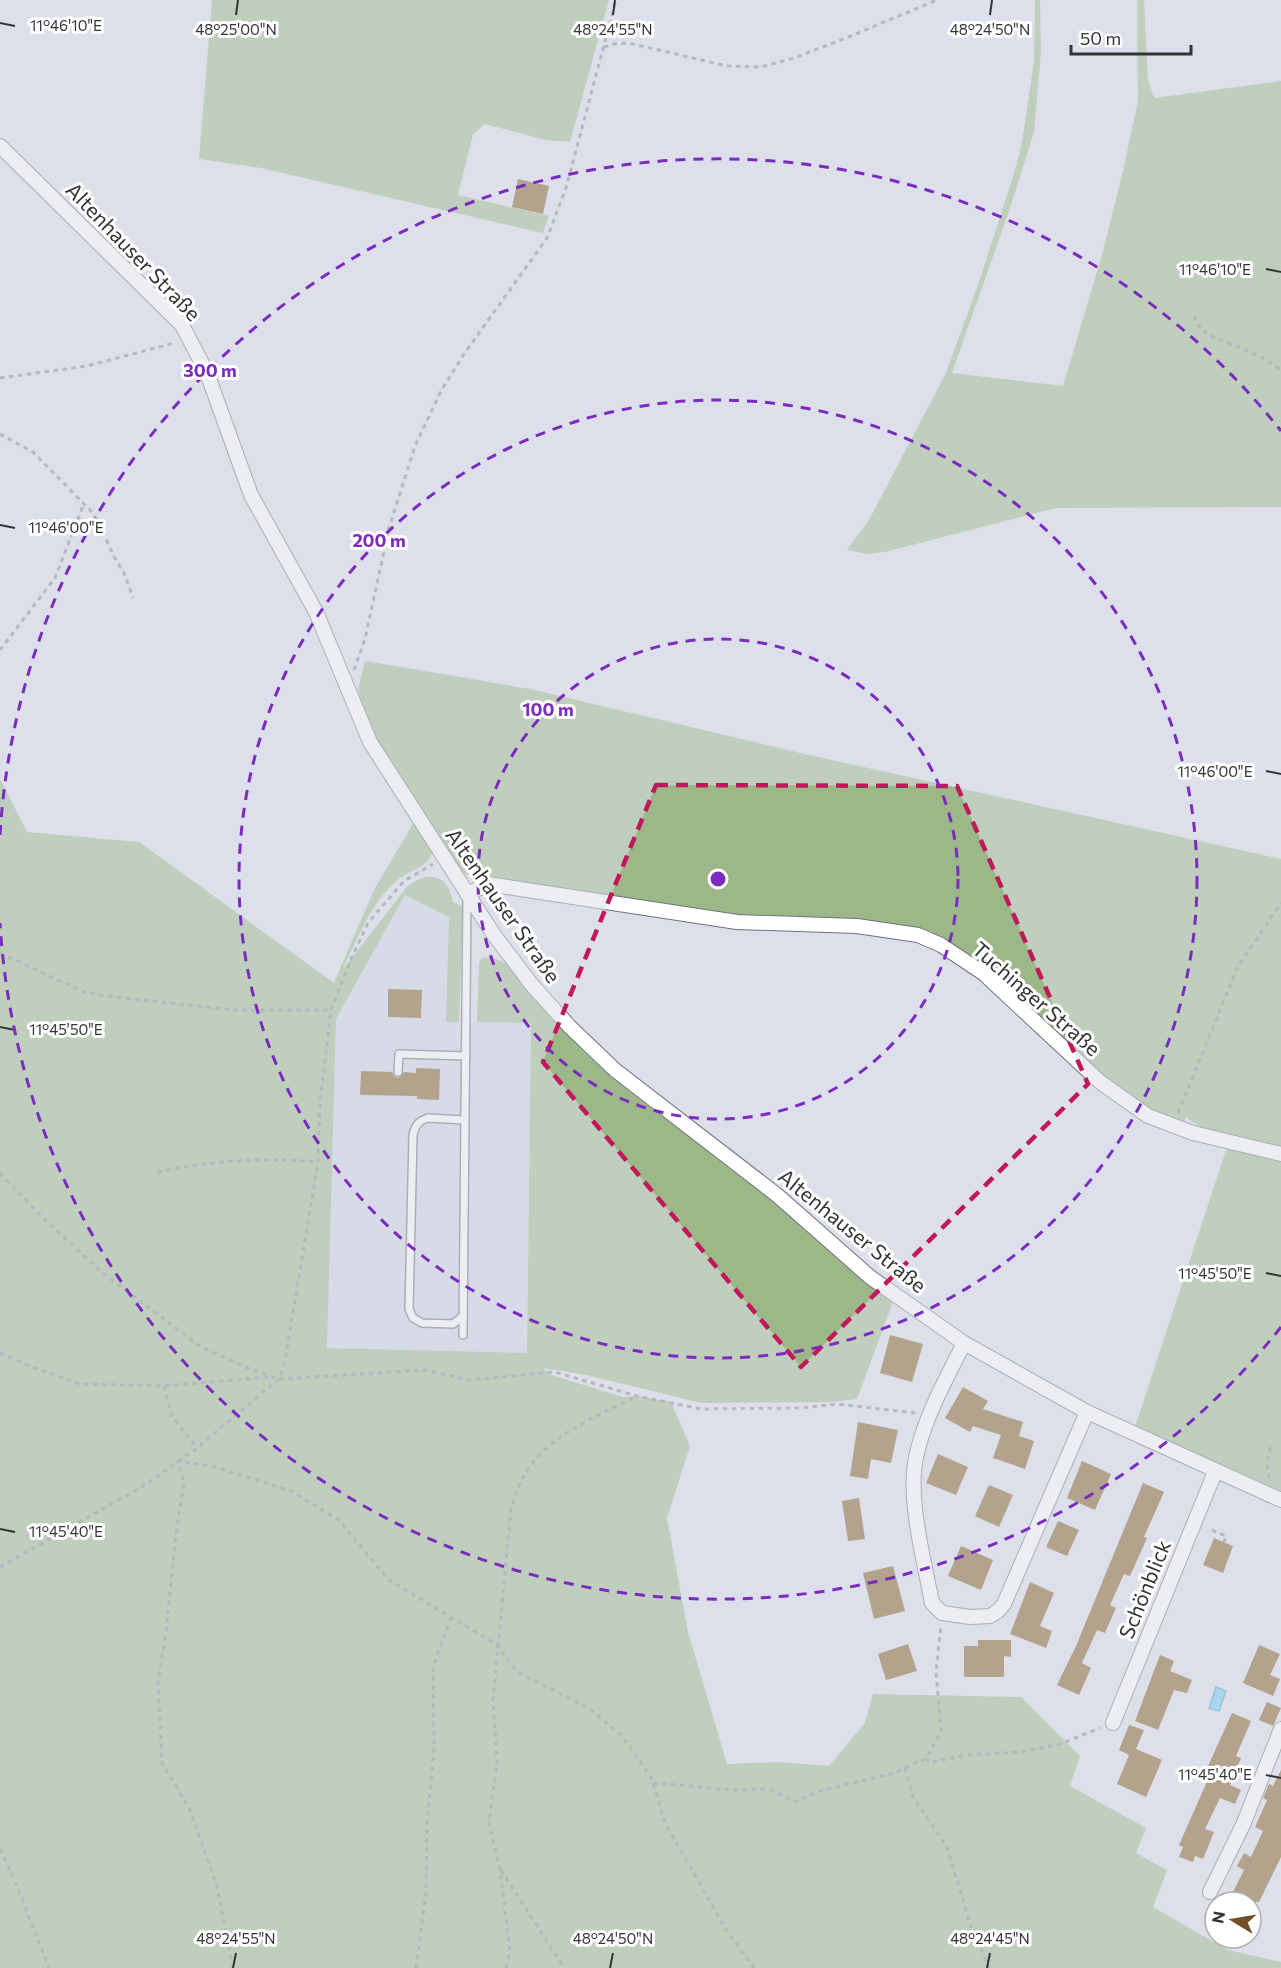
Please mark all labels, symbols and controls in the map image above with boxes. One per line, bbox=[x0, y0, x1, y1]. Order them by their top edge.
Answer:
text: 11°46'10"E bbox=[30, 16, 102, 34]
scale bar bbox=[1071, 18, 1191, 56]
text: 48°25'00"N bbox=[195, 20, 277, 38]
text: 48°24'55"N bbox=[573, 20, 653, 38]
text: 48°24'50"N bbox=[950, 20, 1030, 38]
text: 50 m bbox=[1080, 27, 1121, 49]
street label: Altenhauser Straße bbox=[61, 177, 207, 325]
text: 11°46'10"E bbox=[1179, 260, 1251, 278]
text: 300 m bbox=[183, 359, 237, 381]
text: 11°46'00"E bbox=[28, 518, 104, 536]
text: 200 m bbox=[352, 529, 406, 551]
text: 100 m bbox=[522, 698, 574, 720]
text: 11°46'00"E bbox=[1177, 762, 1253, 780]
street label: Altenhauser Straße bbox=[441, 823, 567, 987]
centre of rings bbox=[708, 869, 728, 889]
street label: Tuchinger Straße bbox=[968, 936, 1106, 1060]
text: 11°45'50"E bbox=[29, 1020, 103, 1038]
street label: Altenhauser Straße bbox=[774, 1163, 932, 1297]
text: 11°45'50"E bbox=[1178, 1264, 1252, 1282]
text: 11°45'40"E bbox=[29, 1522, 103, 1540]
street label: Schönblick bbox=[1113, 1536, 1175, 1642]
text: 11°45'40"E bbox=[1178, 1765, 1252, 1783]
north arrow bbox=[1203, 1890, 1263, 1950]
text: N bbox=[1207, 1909, 1228, 1925]
text: 48°24'55"N bbox=[196, 1929, 276, 1947]
text: 48°24'50"N bbox=[573, 1929, 653, 1947]
text: 48°24'45"N bbox=[950, 1929, 1030, 1947]

